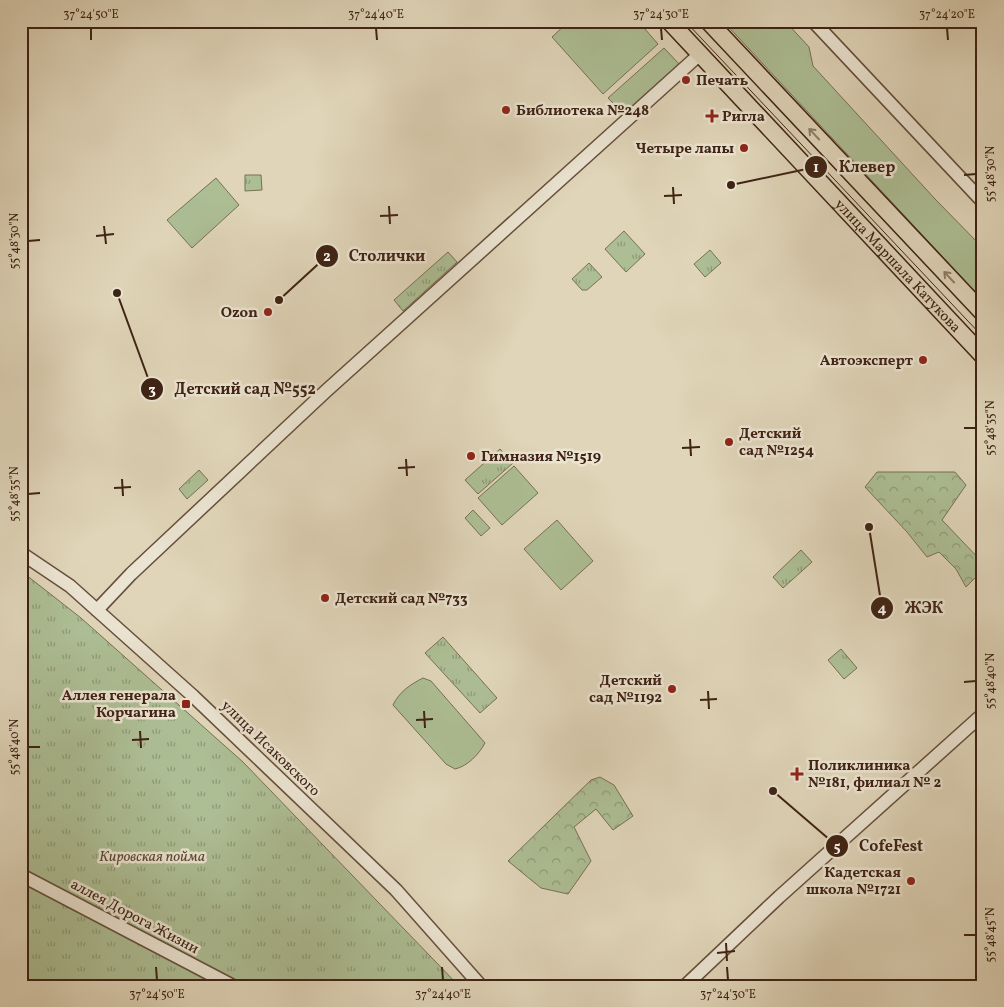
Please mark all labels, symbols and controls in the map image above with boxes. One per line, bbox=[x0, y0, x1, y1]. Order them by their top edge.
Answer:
text: 37°24'50"E bbox=[63, 7, 119, 23]
text: 37°24'40"E bbox=[348, 7, 404, 23]
text: 37°24'30"E bbox=[633, 7, 689, 23]
text: 37°24'20"E bbox=[919, 7, 975, 23]
place label: Печать bbox=[696, 71, 749, 92]
marker: Печать bbox=[680, 74, 692, 86]
place label: Библиотека №248 bbox=[516, 101, 649, 122]
marker: Библиотека №248 bbox=[500, 104, 512, 116]
place label: Ригла bbox=[722, 107, 765, 128]
marker: Ригла bbox=[706, 110, 718, 122]
one-way arrow bbox=[808, 127, 820, 140]
place label: Четыре лапы bbox=[635, 139, 734, 160]
marker: Четыре лапы bbox=[738, 142, 750, 154]
text: 55°48'30"N bbox=[983, 146, 999, 202]
callout: Клевер bbox=[803, 151, 905, 182]
text: Клевер bbox=[839, 157, 895, 179]
text: 1 bbox=[813, 158, 819, 179]
street label: улица Маршала Катукова bbox=[829, 195, 965, 338]
text: 55°48'30"N bbox=[7, 213, 23, 269]
callout: Столички bbox=[314, 240, 436, 271]
text: Столички bbox=[349, 246, 425, 268]
text: 2 bbox=[323, 247, 331, 268]
one-way arrow bbox=[943, 271, 955, 284]
place label: Ozon bbox=[221, 303, 258, 324]
marker: Ozon bbox=[262, 306, 274, 318]
place label: Автоэксперт bbox=[820, 351, 914, 372]
marker: Автоэксперт bbox=[917, 354, 929, 366]
callout: Детский сад №552 bbox=[139, 373, 326, 404]
text: Детский сад №552 bbox=[174, 379, 316, 401]
text: 3 bbox=[148, 380, 156, 401]
text: 55°48'35"N bbox=[983, 400, 999, 456]
place label: Детский сад №1254 bbox=[739, 424, 814, 462]
marker: Детский сад №1254 bbox=[723, 436, 735, 448]
place label: Гимназия №1519 bbox=[481, 447, 601, 468]
marker: Гимназия №1519 bbox=[465, 450, 477, 462]
text: 55°48'35"N bbox=[7, 466, 23, 522]
place label: Детский сад №733 bbox=[335, 589, 468, 610]
marker: Детский сад №733 bbox=[319, 592, 331, 604]
callout: ЖЭК bbox=[870, 592, 953, 623]
text: ЖЭК bbox=[905, 598, 944, 620]
text: 4 bbox=[877, 599, 887, 620]
text: 55°48'40"N bbox=[983, 653, 999, 709]
place label: Детский сад №1192 bbox=[589, 671, 662, 709]
marker: Детский сад №1192 bbox=[666, 683, 678, 695]
place label: Аллея генерала Корчагина bbox=[62, 686, 176, 724]
street label: улица Исаковского bbox=[216, 696, 324, 802]
marker: Аллея генерала Корчагина bbox=[180, 698, 192, 710]
text: 55°48'40"N bbox=[7, 719, 23, 775]
place label: Поликлиника №181, филиал № 2 bbox=[808, 756, 941, 794]
marker: Поликлиника №181, филиал № 2 bbox=[790, 767, 804, 781]
callout: CofeFest bbox=[824, 830, 933, 861]
text: CofeFest bbox=[859, 836, 923, 858]
text: 5 bbox=[833, 837, 841, 858]
park label: Кировская пойма bbox=[99, 847, 205, 868]
place label: Кадетская школа №1721 bbox=[806, 863, 901, 901]
street label: аллея Дорога Жизни bbox=[66, 875, 202, 960]
marker: Кадетская школа №1721 bbox=[905, 875, 917, 887]
text: 55°48'45"N bbox=[983, 907, 999, 963]
text: 37°24'50"E bbox=[129, 987, 185, 1003]
text: 37°24'40"E bbox=[415, 987, 471, 1003]
text: 37°24'30"E bbox=[700, 987, 756, 1003]

